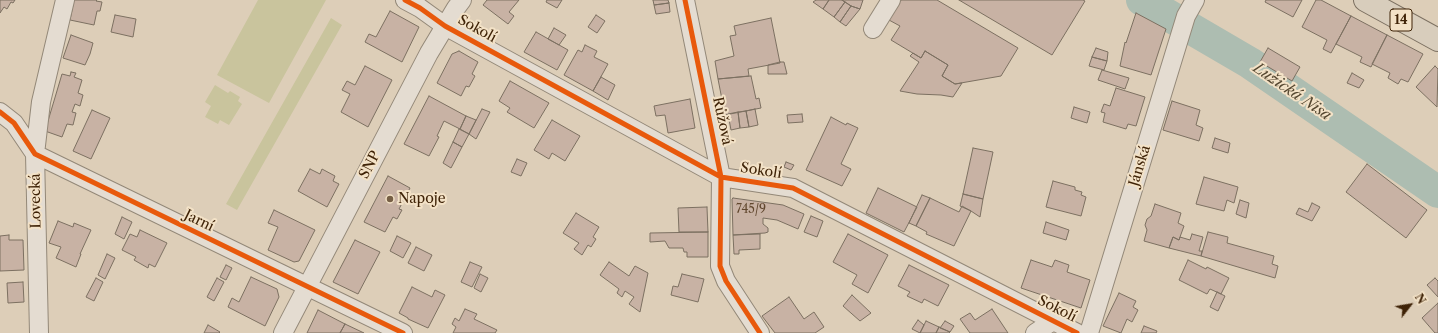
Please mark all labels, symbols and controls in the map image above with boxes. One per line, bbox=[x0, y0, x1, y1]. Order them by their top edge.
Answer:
road number: 14 bbox=[1390, 9, 1412, 31]
street label: Sokolí bbox=[455, 12, 499, 46]
water label: Lužická Nisa bbox=[1250, 59, 1334, 125]
street label: Růžová bbox=[709, 95, 735, 147]
street label: Jánská bbox=[1126, 143, 1154, 189]
street label: SNP bbox=[356, 148, 384, 182]
street label: Sokolí bbox=[739, 159, 783, 183]
street label: Lovecká bbox=[27, 173, 45, 229]
place label: Napoje bbox=[398, 191, 446, 207]
marker: Napoje bbox=[385, 194, 395, 204]
house number: 745/9 bbox=[736, 203, 766, 217]
street label: Jarní bbox=[181, 207, 217, 235]
north arrow bbox=[1390, 285, 1430, 325]
text: N bbox=[1412, 291, 1429, 307]
street label: Sokolí bbox=[1035, 292, 1079, 326]

